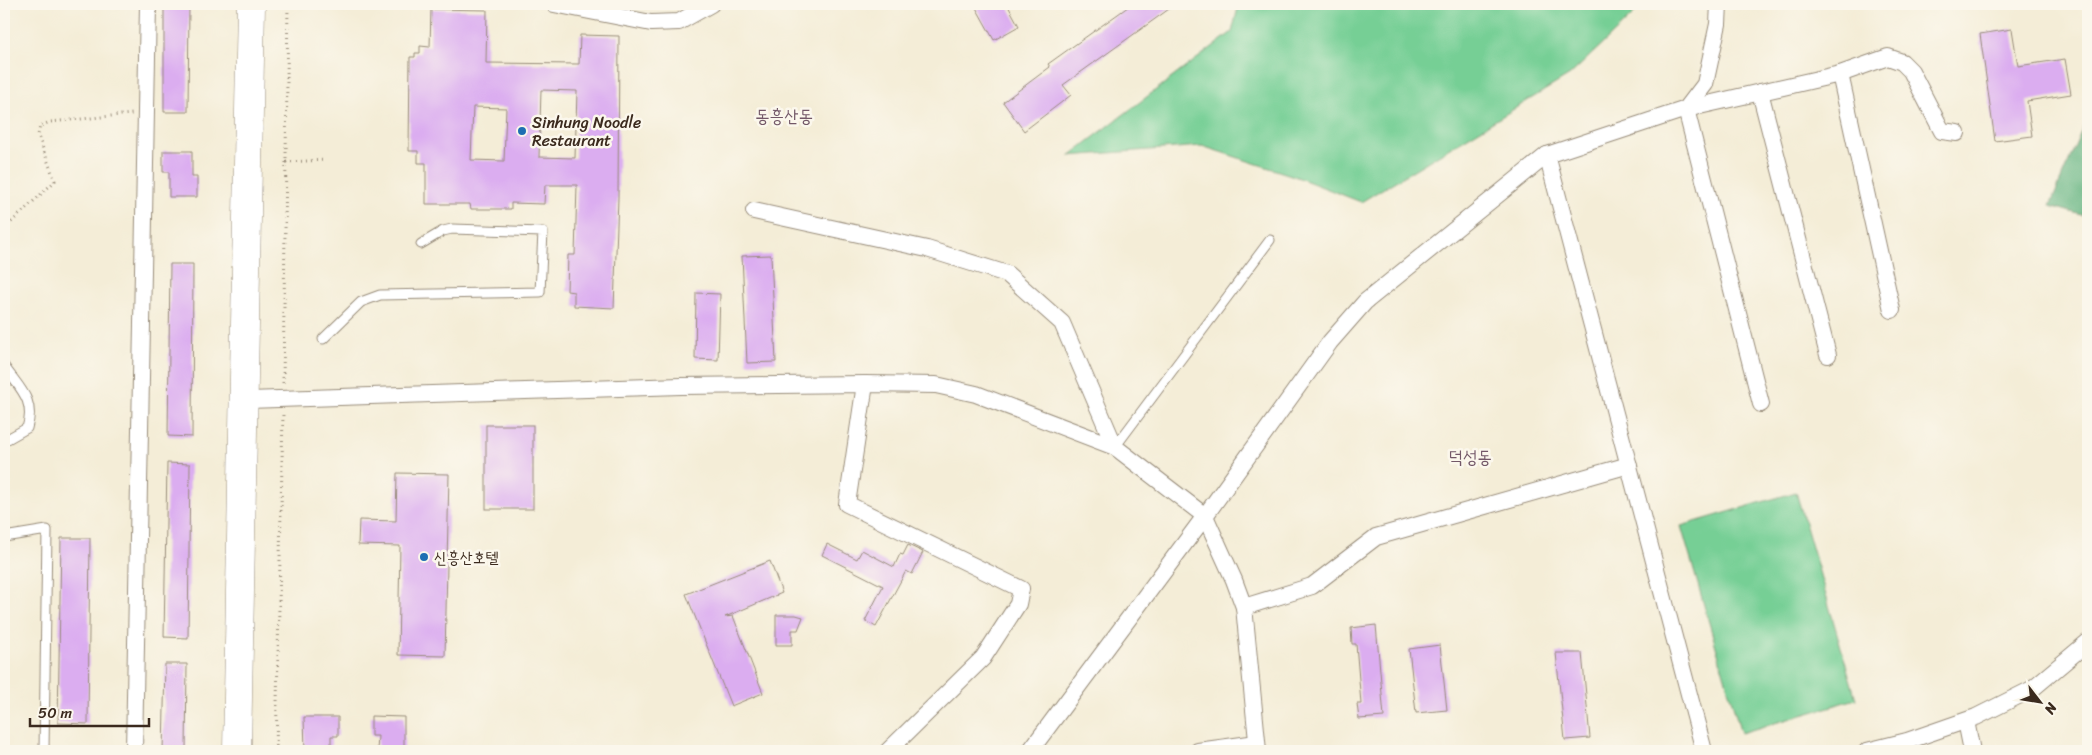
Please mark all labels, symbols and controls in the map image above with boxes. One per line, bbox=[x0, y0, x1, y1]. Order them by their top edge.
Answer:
district label: 동흥산동 bbox=[755, 100, 813, 132]
place label: Sinhung Noodle Restaurant bbox=[532, 108, 641, 155]
marker: Sinhung Noodle Restaurant bbox=[516, 125, 528, 137]
district label: 덕성동 bbox=[1448, 441, 1492, 473]
place label: 신흥산호텔 bbox=[434, 543, 499, 572]
marker: 신흥산호텔 bbox=[418, 551, 430, 563]
north arrow bbox=[2014, 678, 2064, 728]
scale bar bbox=[30, 695, 149, 727]
text: N bbox=[2037, 697, 2064, 719]
text: 50 m bbox=[38, 700, 73, 726]

